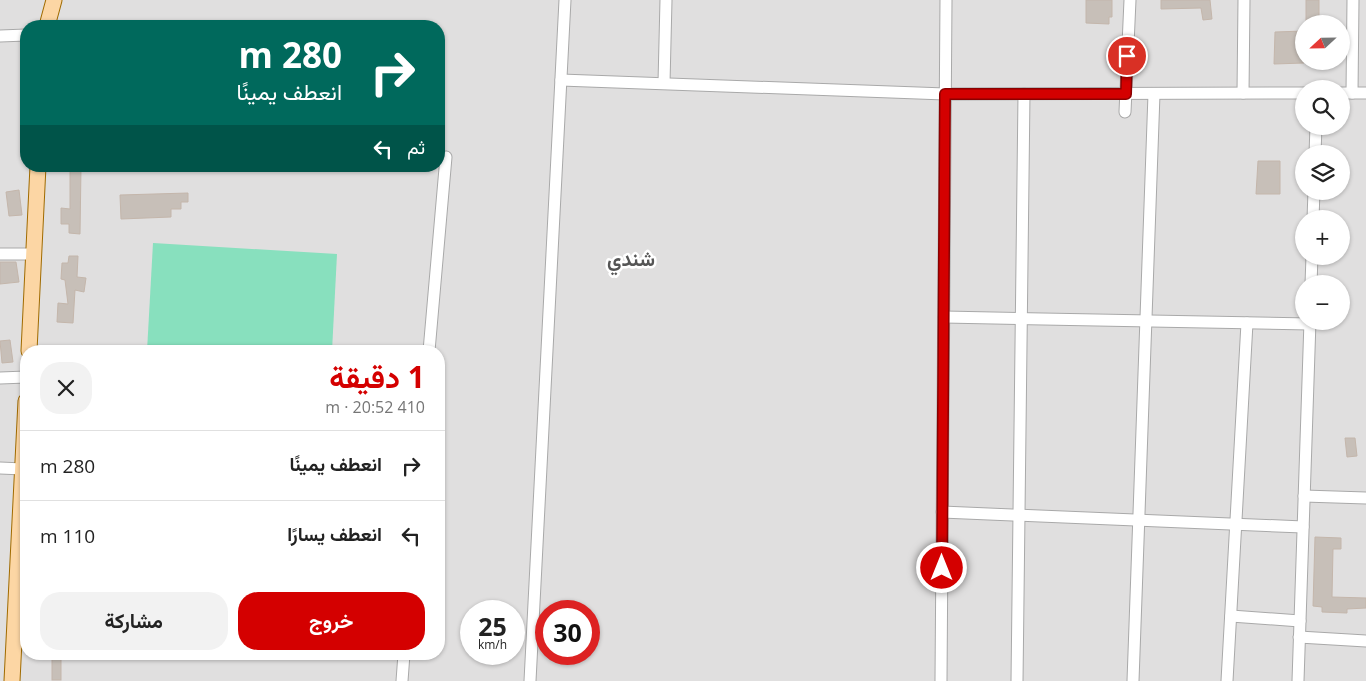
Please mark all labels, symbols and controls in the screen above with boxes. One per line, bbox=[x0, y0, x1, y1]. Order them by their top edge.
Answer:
north arrow bbox=[1295, 15, 1350, 70]
map controls bbox=[1295, 15, 1350, 330]
text: 280 m bbox=[238, 31, 342, 78]
pin bbox=[1106, 35, 1148, 77]
icon: right bbox=[360, 40, 425, 105]
icon: arrive bbox=[1113, 42, 1141, 70]
text: انعطف يمينًا bbox=[236, 76, 342, 106]
button: search bbox=[1295, 80, 1350, 135]
text: ثم bbox=[407, 134, 425, 160]
icon: left bbox=[369, 135, 397, 163]
button: layers bbox=[1295, 145, 1350, 200]
button: + bbox=[1295, 210, 1350, 265]
district label: شندي bbox=[607, 245, 655, 276]
button: − bbox=[1295, 275, 1350, 330]
text: 1 دقيقة bbox=[329, 356, 425, 397]
button: close bbox=[40, 362, 92, 414]
text: 410 m · 20:52 bbox=[325, 396, 425, 418]
text: انعطف يمينًا bbox=[289, 451, 382, 477]
icon: right bbox=[397, 452, 425, 480]
text: 280 m bbox=[40, 453, 95, 479]
text: انعطف يسارًا bbox=[287, 521, 382, 547]
icon: left bbox=[397, 522, 425, 550]
text: 110 m bbox=[40, 523, 95, 549]
position arrow bbox=[915, 541, 967, 593]
button: مشاركة bbox=[40, 592, 228, 650]
button: خروج bbox=[238, 592, 425, 650]
speed limit sign: 30 bbox=[535, 600, 600, 665]
text: 25 bbox=[478, 609, 507, 643]
text: km/h bbox=[478, 636, 507, 653]

